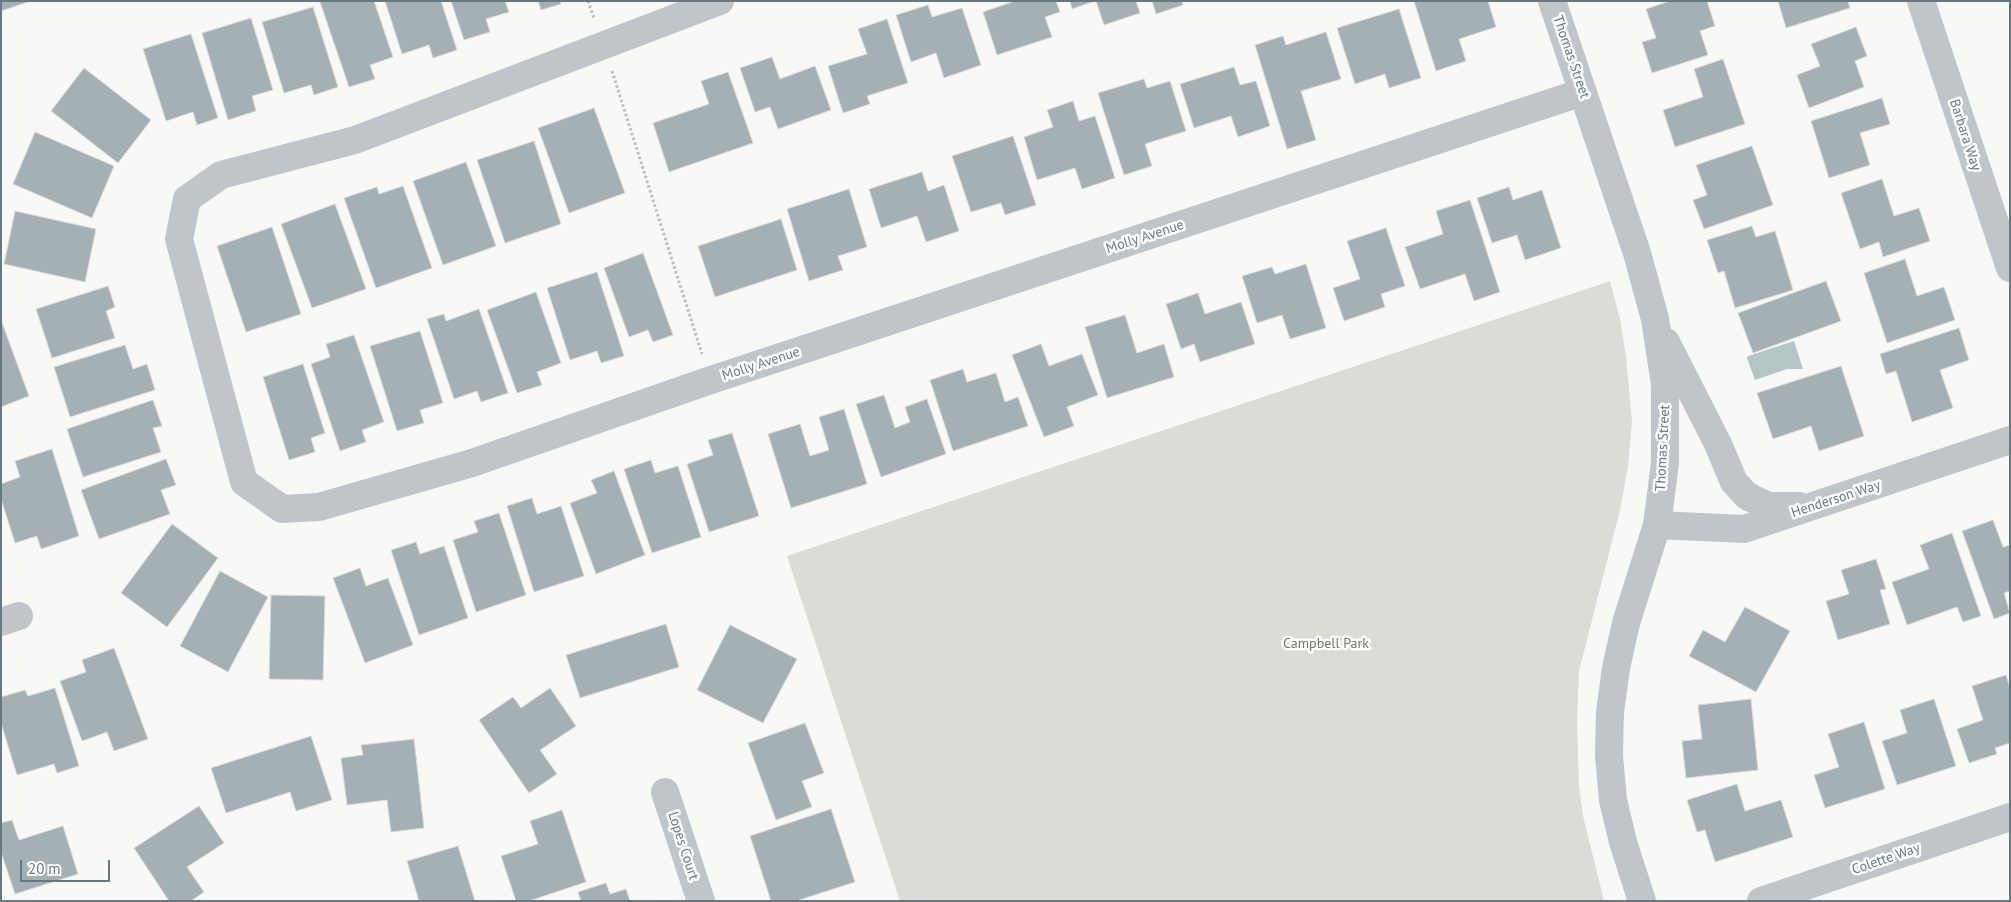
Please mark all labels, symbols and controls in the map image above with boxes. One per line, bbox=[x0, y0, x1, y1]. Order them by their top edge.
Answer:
street label: Thomas Street bbox=[1549, 13, 1593, 101]
street label: Barbara Way bbox=[1946, 97, 1984, 173]
street label: Molly Avenue bbox=[1104, 217, 1186, 257]
street label: Molly Avenue bbox=[720, 344, 802, 384]
street label: Thomas Street bbox=[1652, 404, 1674, 492]
street label: Henderson Way bbox=[1789, 477, 1883, 521]
park label: Campbell Park bbox=[1283, 636, 1369, 652]
street label: Lopes Court bbox=[664, 810, 702, 882]
street label: Colette Way bbox=[1850, 840, 1922, 878]
scale bar bbox=[22, 850, 112, 882]
text: 20 m bbox=[28, 859, 61, 878]

